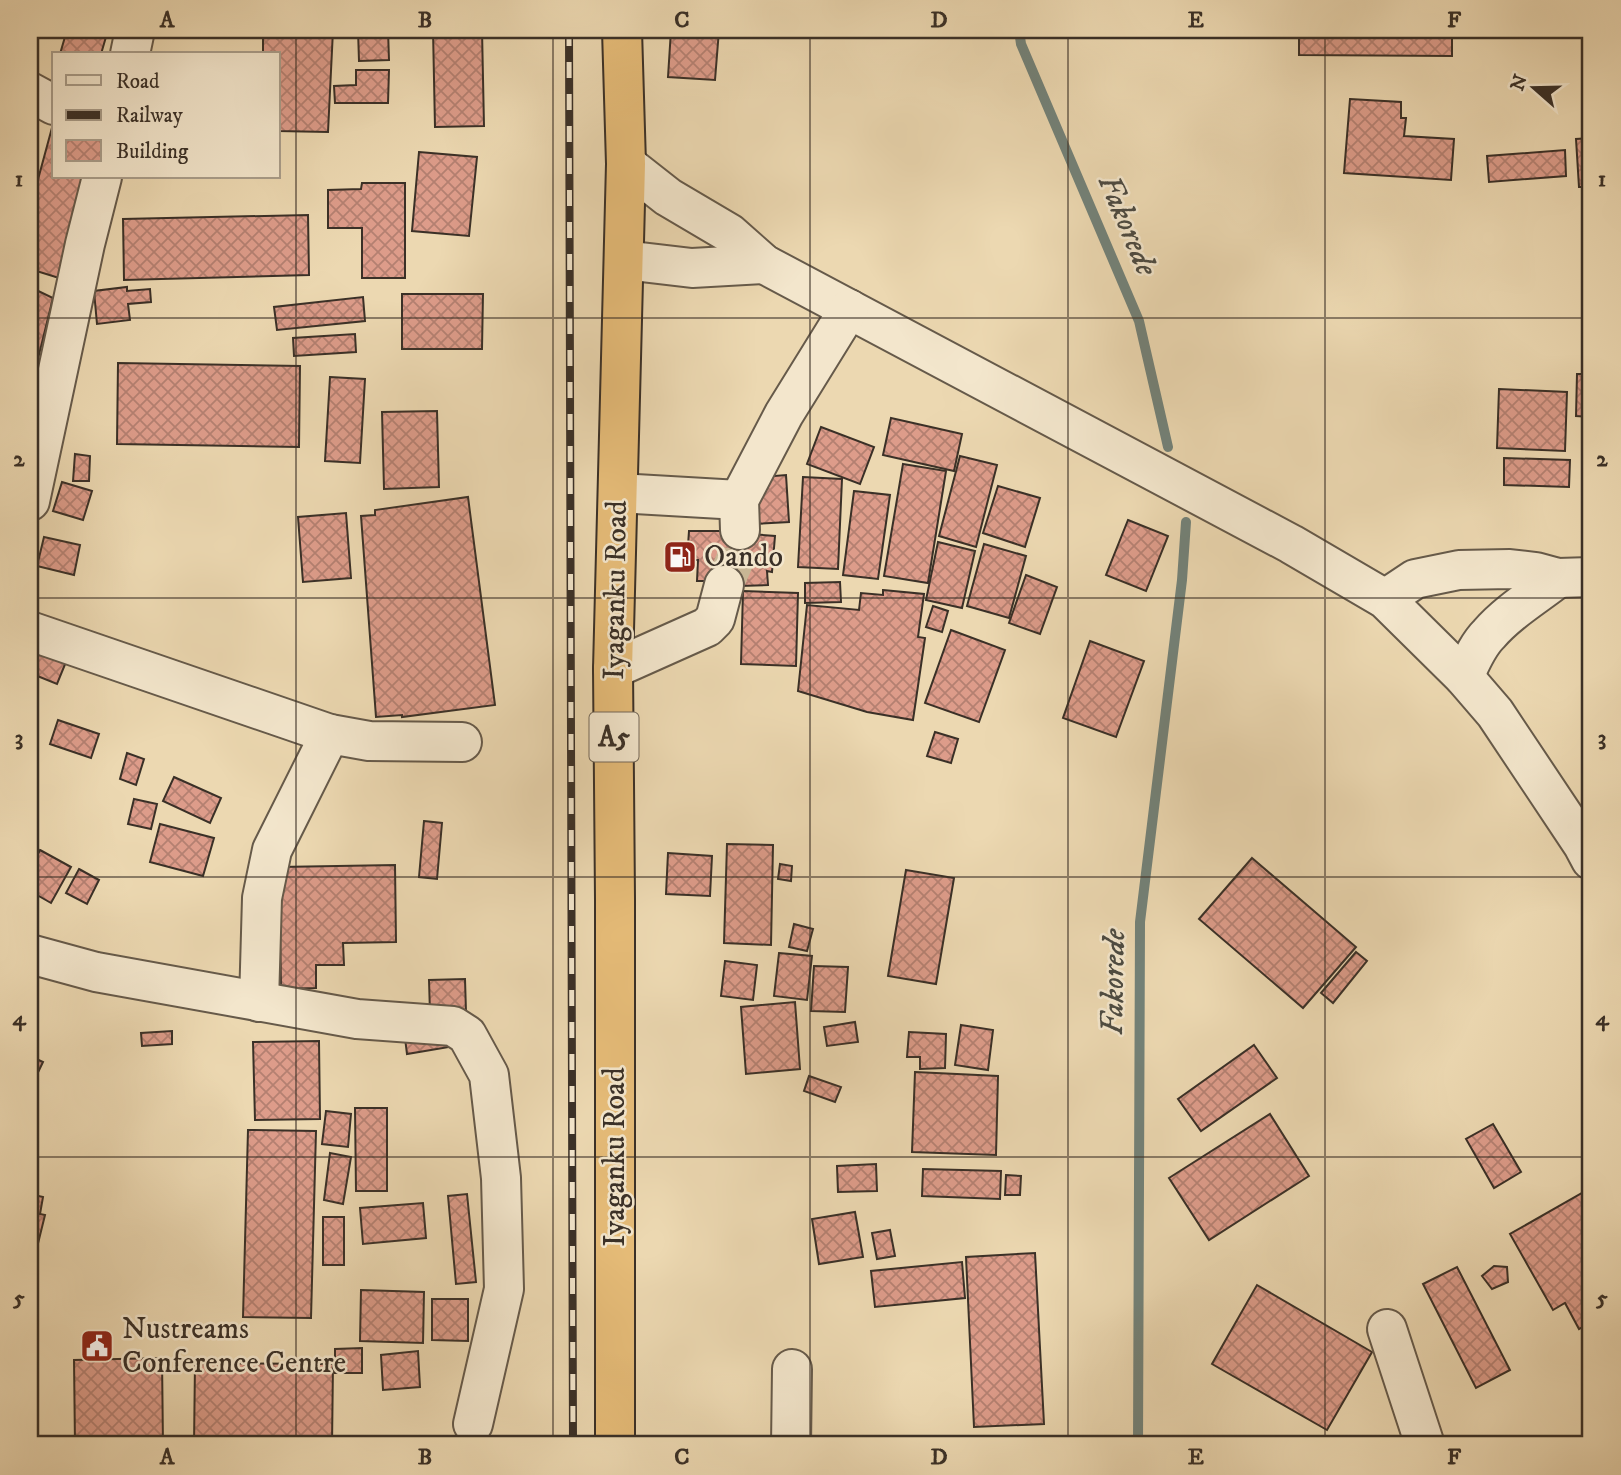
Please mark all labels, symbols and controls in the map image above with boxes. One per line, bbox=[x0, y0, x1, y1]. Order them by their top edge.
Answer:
text: A bbox=[159, 6, 176, 35]
text: B bbox=[418, 6, 432, 35]
text: C bbox=[674, 6, 690, 35]
text: D bbox=[930, 6, 948, 35]
text: E bbox=[1188, 6, 1204, 35]
text: F bbox=[1447, 6, 1462, 35]
legend bbox=[52, 52, 280, 178]
north arrow bbox=[1498, 52, 1568, 122]
text: Road bbox=[116, 69, 160, 95]
text: N bbox=[1506, 71, 1533, 94]
text: Railway bbox=[116, 103, 184, 129]
text: Building bbox=[116, 139, 189, 165]
text: 1 bbox=[15, 165, 23, 194]
text: 1 bbox=[1598, 165, 1606, 194]
water label: Fakorede bbox=[1088, 168, 1167, 283]
text: 2 bbox=[13, 445, 25, 474]
text: 2 bbox=[1596, 445, 1608, 474]
street label: Iyaganku Road bbox=[596, 500, 636, 680]
fuel station icon: Oando bbox=[661, 538, 699, 576]
place label: Oando bbox=[704, 539, 783, 576]
road number: A5 bbox=[590, 712, 638, 762]
text: 3 bbox=[15, 724, 23, 753]
text: 3 bbox=[1598, 724, 1606, 753]
water label: Fakorede bbox=[1093, 927, 1135, 1035]
text: 4 bbox=[12, 1004, 27, 1033]
text: 4 bbox=[1595, 1004, 1610, 1033]
street label: Iyaganku Road bbox=[597, 1067, 634, 1247]
text: 5 bbox=[12, 1284, 25, 1313]
text: 5 bbox=[1595, 1284, 1608, 1313]
place label: Nustreams Conference Centre bbox=[122, 1311, 346, 1382]
public building icon: Nustreams Conference Centre bbox=[78, 1327, 116, 1365]
text: A bbox=[159, 1443, 176, 1472]
text: B bbox=[418, 1443, 432, 1472]
text: C bbox=[674, 1443, 690, 1472]
text: D bbox=[930, 1443, 948, 1472]
text: E bbox=[1188, 1443, 1204, 1472]
text: F bbox=[1447, 1443, 1462, 1472]

